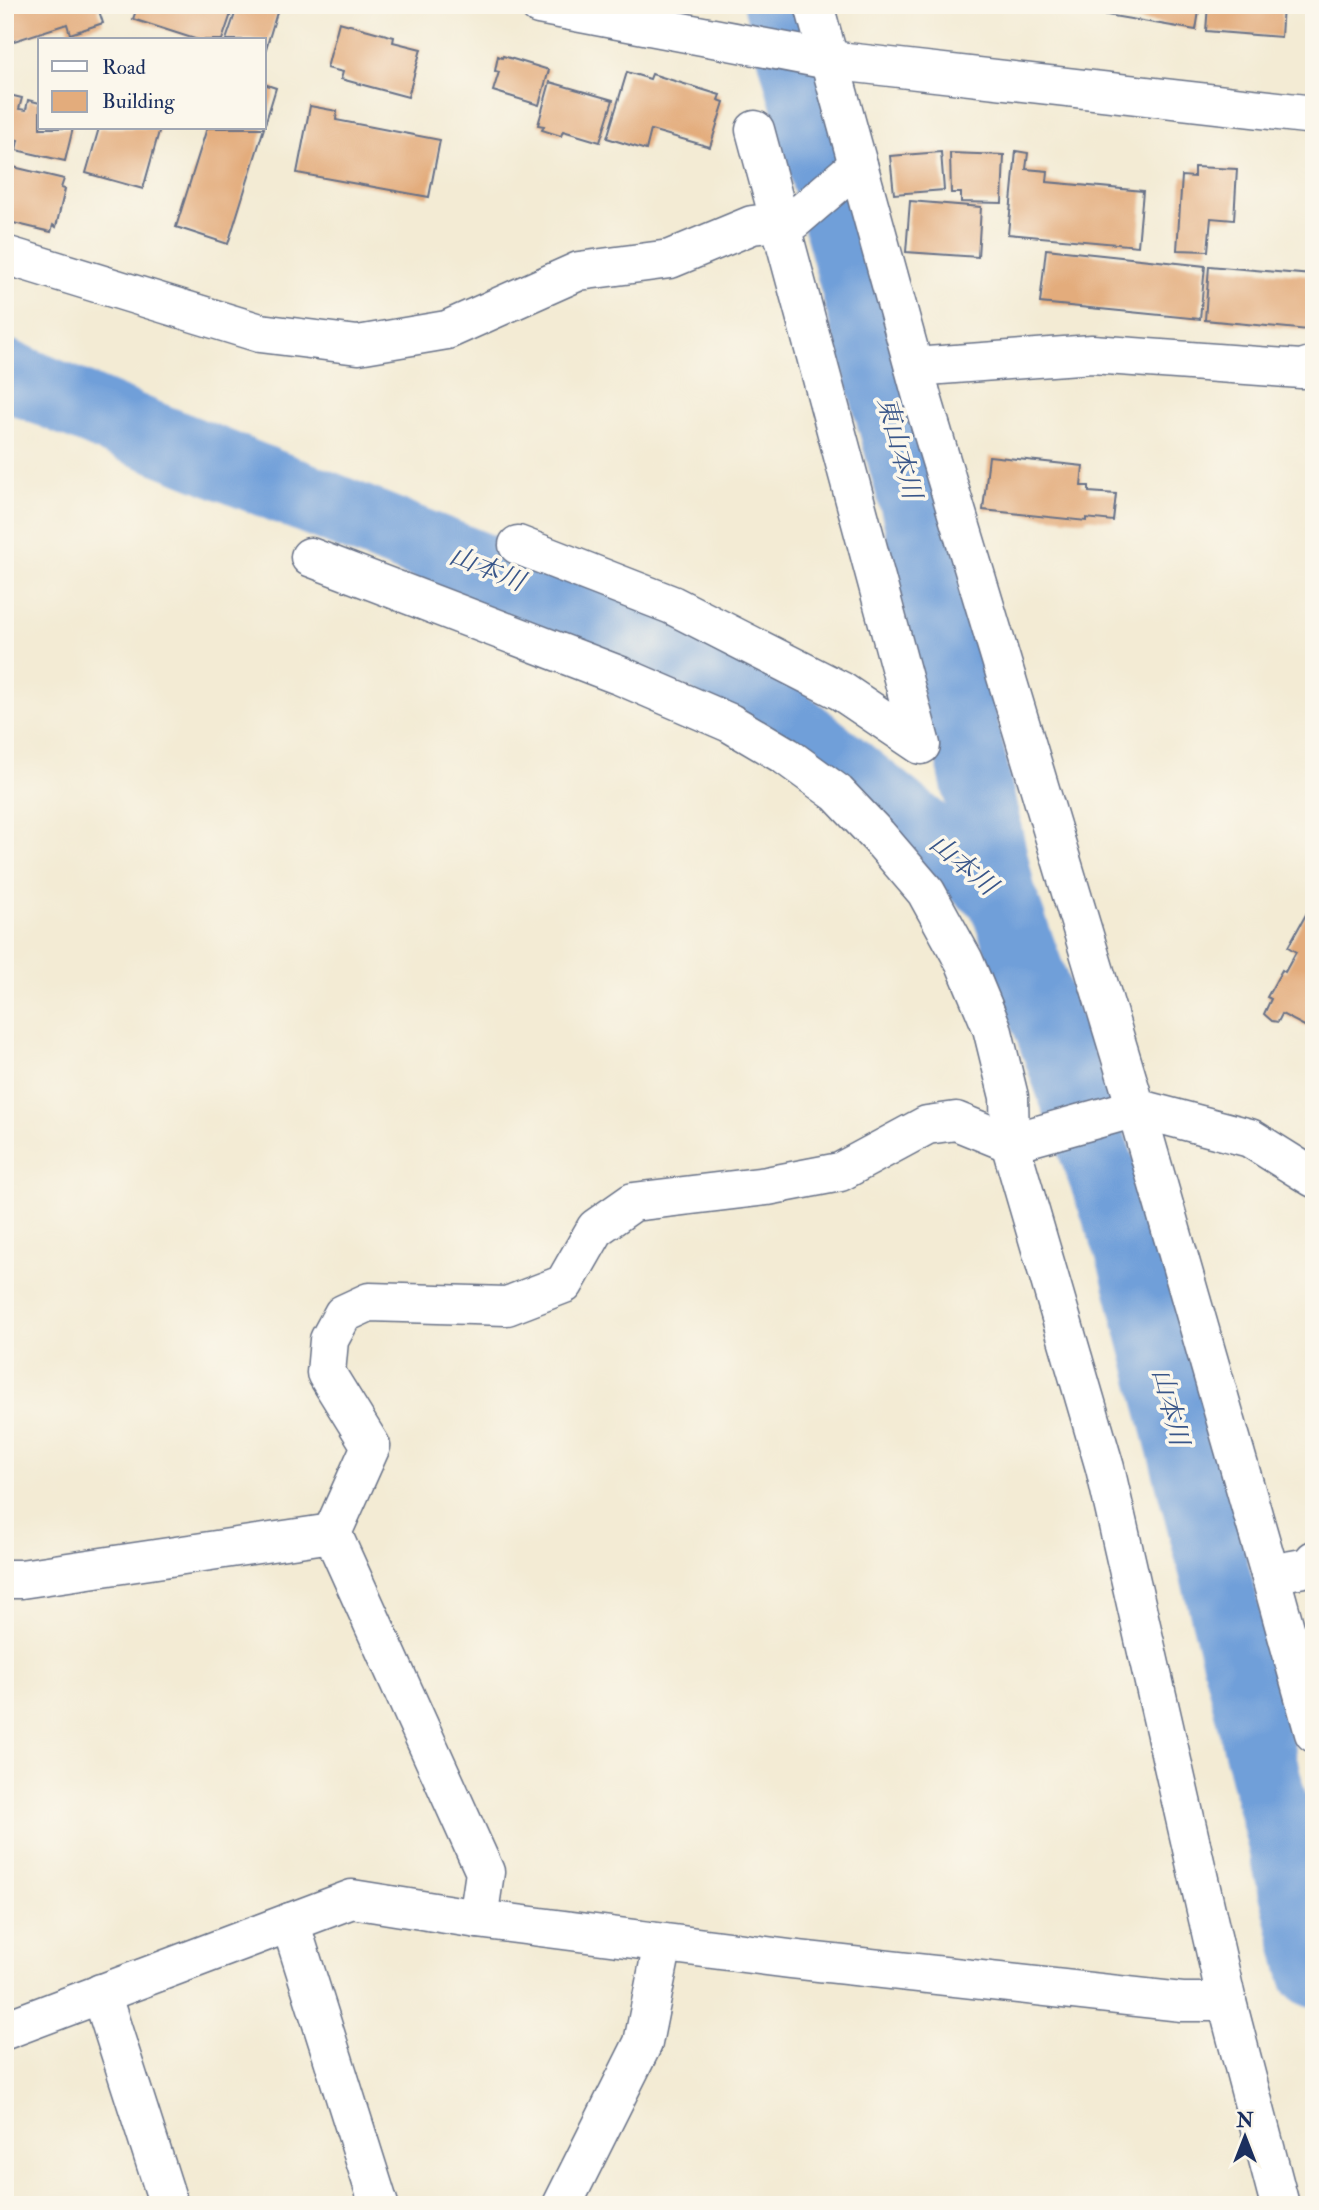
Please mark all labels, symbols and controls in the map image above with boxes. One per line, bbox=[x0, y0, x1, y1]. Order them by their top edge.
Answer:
legend bbox=[38, 38, 266, 130]
text: Road bbox=[102, 54, 147, 81]
text: Building bbox=[102, 88, 175, 115]
water label: 東山本川 bbox=[870, 394, 929, 505]
water label: 山本川 bbox=[445, 540, 532, 600]
water label: 山本川 bbox=[923, 828, 1005, 904]
water label: 山本川 bbox=[1145, 1365, 1196, 1452]
north arrow bbox=[1210, 2102, 1280, 2172]
text: N bbox=[1235, 2109, 1254, 2133]

